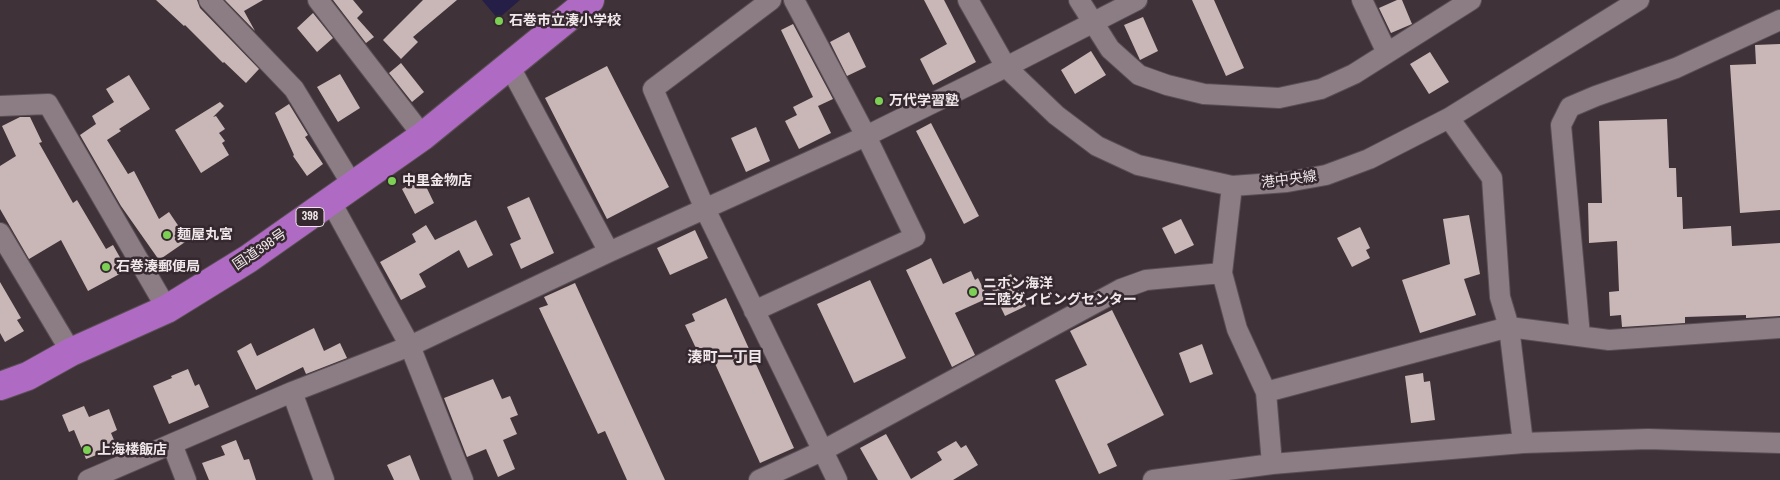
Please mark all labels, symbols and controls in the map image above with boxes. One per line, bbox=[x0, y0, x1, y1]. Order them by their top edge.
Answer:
place label: 石巻市立湊小学校 bbox=[509, 13, 621, 29]
marker: 石巻市立湊小学校 bbox=[493, 15, 505, 27]
place label: 万代学習塾 bbox=[889, 93, 959, 109]
marker: 万代学習塾 bbox=[873, 95, 885, 107]
street label: 港中央線 bbox=[1260, 168, 1318, 192]
place label: 中里金物店 bbox=[402, 173, 472, 189]
marker: 中里金物店 bbox=[386, 175, 398, 187]
road number: 398 bbox=[296, 208, 324, 226]
street label: 国道398号 bbox=[230, 226, 290, 274]
place label: 麺屋丸宮 bbox=[177, 227, 233, 243]
marker: 麺屋丸宮 bbox=[161, 229, 173, 241]
place label: 石巻湊郵便局 bbox=[116, 259, 200, 275]
marker: 石巻湊郵便局 bbox=[100, 261, 112, 273]
place label: ニホン海洋 三陸ダイビングセンター bbox=[983, 276, 1137, 308]
marker: ニホン海洋 三陸ダイビングセンター bbox=[967, 286, 979, 298]
district label: 湊町一丁目 bbox=[688, 349, 762, 367]
place label: 上海楼飯店 bbox=[97, 442, 167, 458]
marker: 上海楼飯店 bbox=[81, 444, 93, 456]

